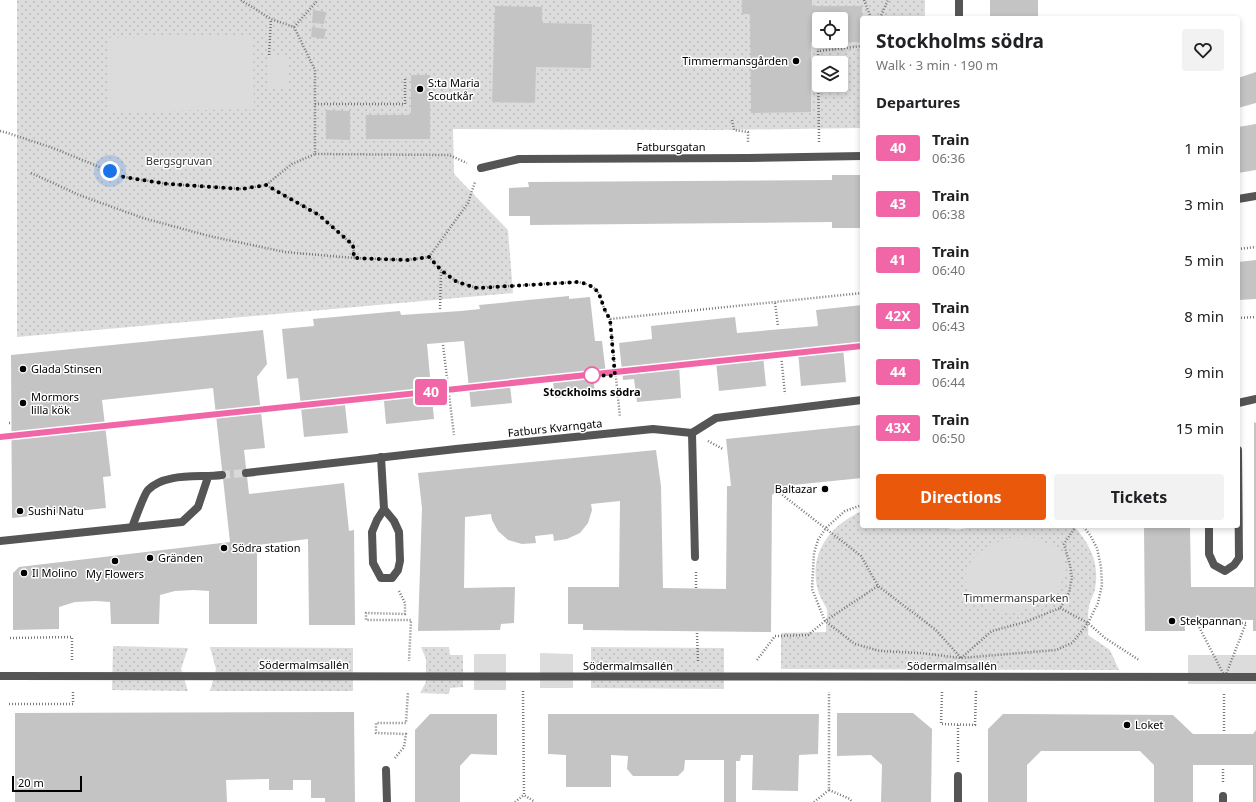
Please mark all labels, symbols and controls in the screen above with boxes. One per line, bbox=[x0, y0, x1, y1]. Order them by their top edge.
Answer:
map controls bbox=[812, 12, 848, 92]
button: locate bbox=[812, 12, 848, 48]
text: Stockholms södra bbox=[876, 28, 1044, 54]
button: heart bbox=[1182, 29, 1224, 71]
place label: Timmermansgården bbox=[682, 53, 788, 68]
marker: Timmermansgården bbox=[791, 56, 801, 66]
button: layers bbox=[812, 56, 848, 92]
text: Walk · 3 min · 190 m bbox=[876, 56, 998, 74]
place label: S:ta Maria Scoutkår bbox=[428, 75, 480, 103]
marker: S:ta Maria Scoutkår bbox=[415, 84, 425, 94]
text: Departures bbox=[876, 92, 960, 112]
text: Train bbox=[932, 129, 970, 149]
text: 40 bbox=[890, 138, 906, 157]
text: 1 min bbox=[1184, 138, 1224, 158]
street label: Fatbursgatan bbox=[636, 139, 706, 154]
text: 06:36 bbox=[932, 149, 965, 167]
park label: Bergsgruvan bbox=[146, 153, 212, 168]
your location bbox=[100, 161, 120, 181]
text: Train bbox=[932, 185, 970, 205]
text: 43 bbox=[890, 194, 906, 213]
text: 3 min bbox=[1184, 194, 1224, 214]
text: 06:38 bbox=[932, 205, 965, 223]
text: Train bbox=[932, 241, 970, 261]
text: 41 bbox=[890, 250, 906, 269]
text: 5 min bbox=[1184, 250, 1224, 270]
text: 06:40 bbox=[932, 261, 965, 279]
text: Train bbox=[932, 297, 970, 317]
text: 42X bbox=[885, 306, 911, 325]
text: 8 min bbox=[1184, 306, 1224, 326]
text: 06:43 bbox=[932, 317, 965, 335]
text: Train bbox=[932, 353, 970, 373]
place label: Glada Stinsen bbox=[31, 361, 102, 376]
text: 44 bbox=[890, 362, 906, 381]
text: 9 min bbox=[1184, 362, 1224, 382]
marker: Glada Stinsen bbox=[18, 364, 28, 374]
marker: Stockholms södra bbox=[583, 366, 601, 384]
text: 06:44 bbox=[932, 373, 965, 391]
line badge: 40 bbox=[413, 379, 449, 405]
text: 40 bbox=[423, 382, 439, 401]
place label: Stockholms södra bbox=[543, 384, 641, 399]
place label: Mormors lilla kök bbox=[31, 389, 79, 417]
marker: Mormors lilla kök bbox=[18, 398, 28, 408]
text: Train bbox=[932, 409, 970, 429]
street label: Fatburs Kvarngata bbox=[507, 415, 603, 440]
text: 43X bbox=[885, 418, 911, 437]
text: 15 min bbox=[1176, 418, 1224, 438]
text: 06:50 bbox=[932, 429, 965, 447]
button: Directions bbox=[876, 474, 1046, 520]
button: Tickets bbox=[1054, 474, 1224, 520]
place label: Baltazar bbox=[775, 481, 817, 496]
marker: Baltazar bbox=[820, 484, 830, 494]
place label: Sushi Natu bbox=[28, 503, 84, 518]
marker: Sushi Natu bbox=[15, 506, 25, 516]
place label: Södra station bbox=[232, 540, 301, 555]
marker: Södra station bbox=[219, 543, 229, 553]
place label: Gränden bbox=[158, 550, 203, 565]
marker: Gränden bbox=[145, 553, 155, 563]
marker: My Flowers bbox=[110, 556, 120, 566]
place label: Il Molino bbox=[32, 565, 78, 580]
place label: My Flowers bbox=[86, 566, 144, 581]
marker: Il Molino bbox=[19, 568, 29, 578]
park label: Timmermansparken bbox=[963, 590, 1069, 605]
place label: Stekpannan bbox=[1180, 613, 1242, 628]
marker: Stekpannan bbox=[1167, 616, 1177, 626]
street label: Södermalmsallén bbox=[259, 657, 349, 672]
street label: Södermalmsallén bbox=[583, 658, 673, 673]
street label: Södermalmsallén bbox=[907, 658, 997, 673]
place label: Loket bbox=[1135, 717, 1163, 732]
marker: Loket bbox=[1122, 720, 1132, 730]
scale bar bbox=[12, 774, 82, 793]
text: 20 m bbox=[18, 775, 44, 790]

